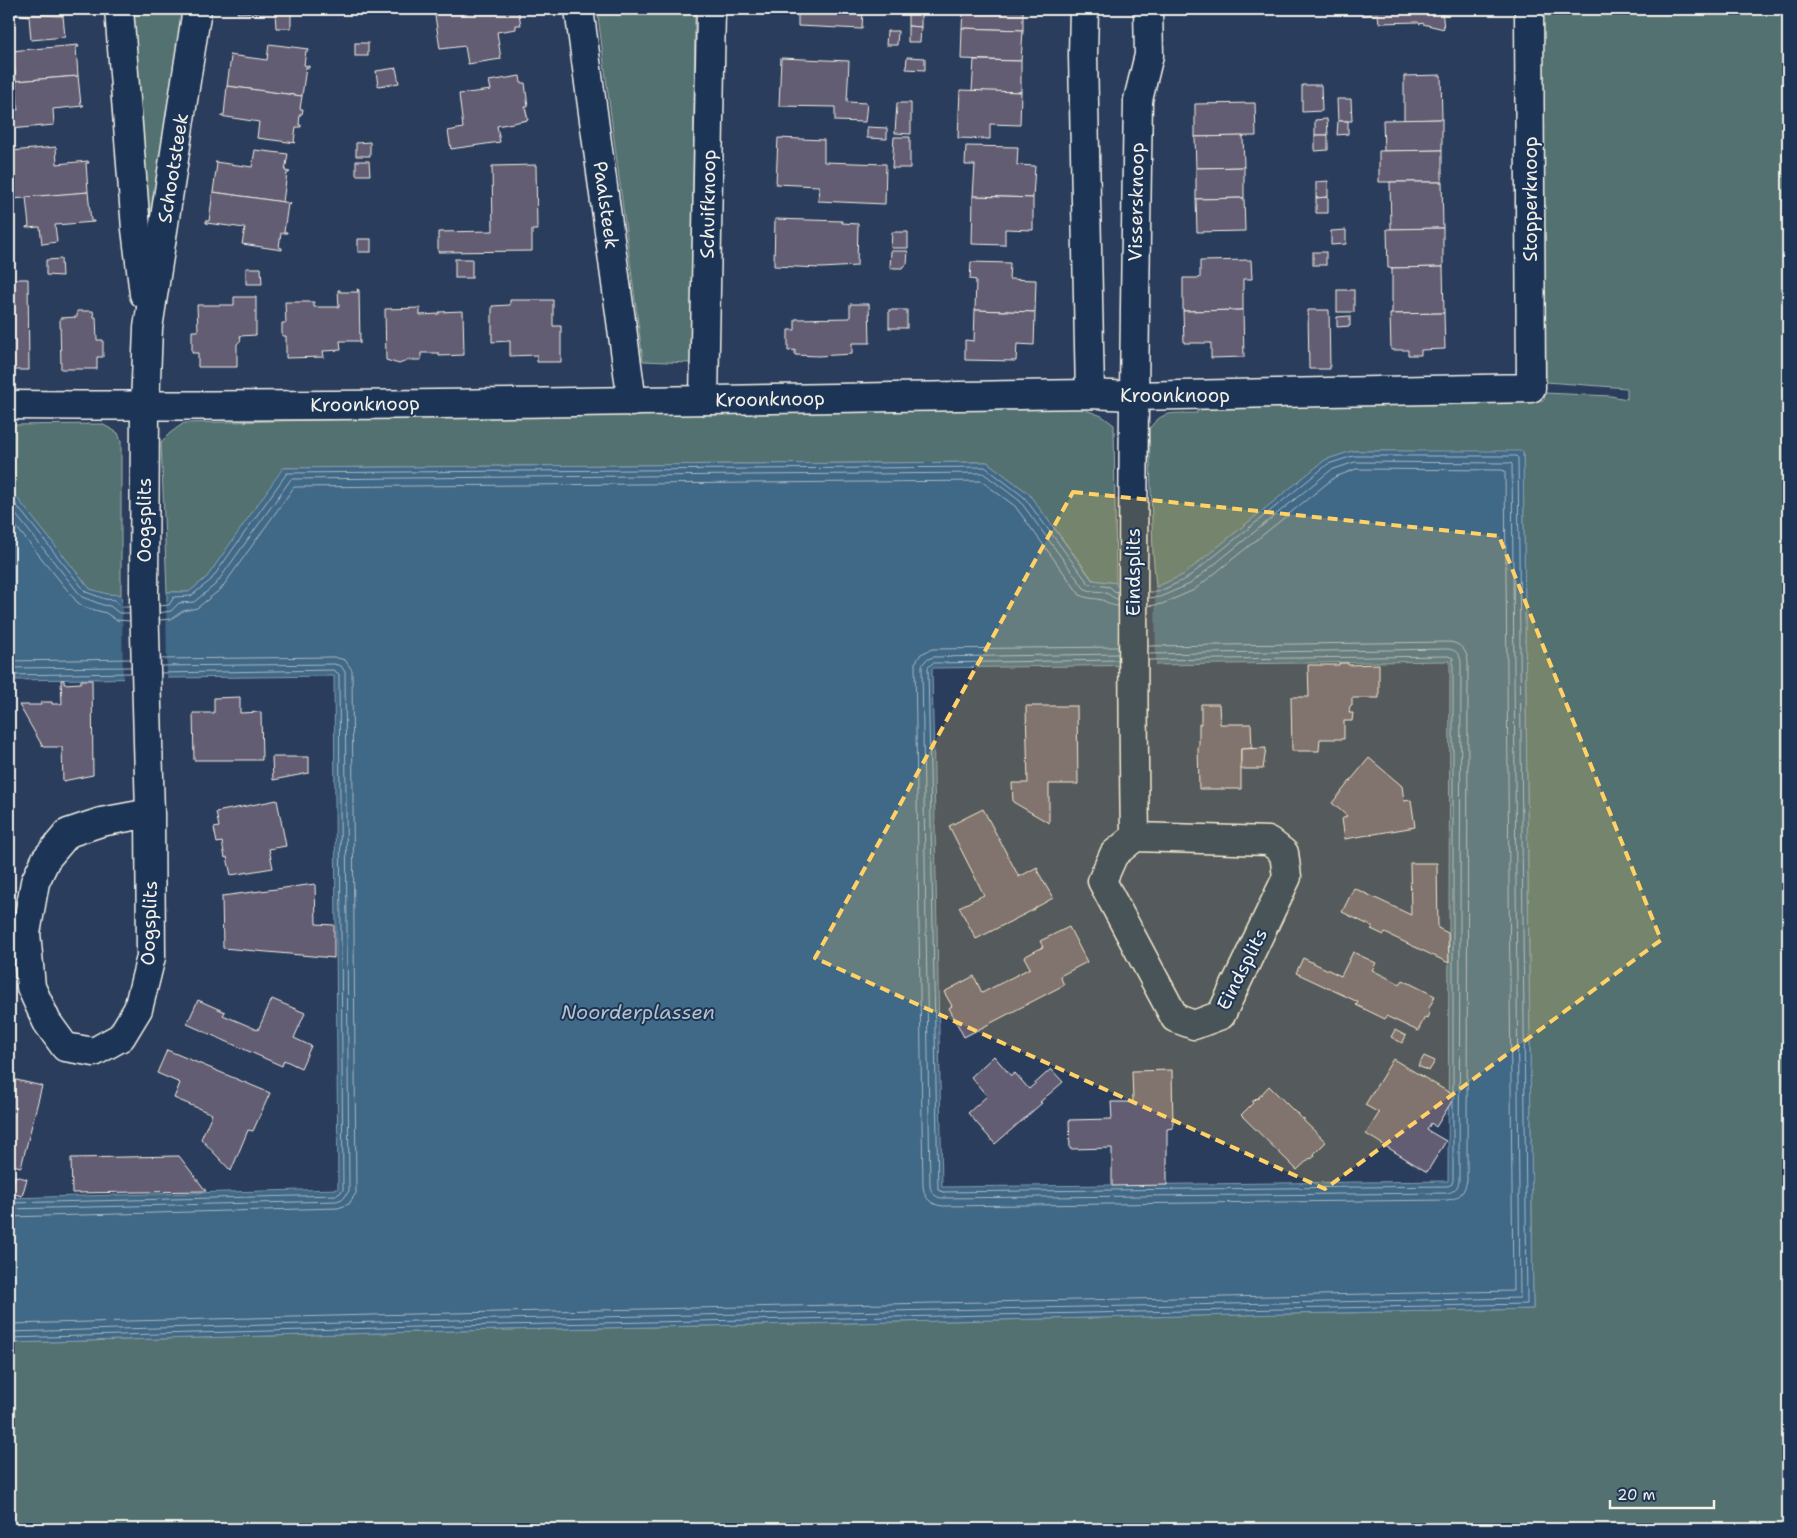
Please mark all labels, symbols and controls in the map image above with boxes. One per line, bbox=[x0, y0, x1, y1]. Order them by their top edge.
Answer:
street label: Schootsteek bbox=[152, 111, 194, 225]
street label: Stopperknoop bbox=[1518, 136, 1543, 262]
street label: Vissersknoop bbox=[1122, 142, 1150, 262]
street label: Schuifknoop bbox=[695, 149, 721, 259]
street label: Paalsteek bbox=[587, 160, 625, 250]
street label: Kroonknoop bbox=[1120, 383, 1230, 408]
street label: Kroonknoop bbox=[715, 386, 825, 412]
street label: Kroonknoop bbox=[310, 391, 420, 417]
street label: Oogsplits bbox=[132, 478, 157, 562]
street label: Eindsplits bbox=[1121, 528, 1146, 616]
street label: Oogsplits bbox=[135, 880, 163, 966]
street label: Eindsplits bbox=[1211, 924, 1273, 1014]
water label: Noorderplassen bbox=[561, 999, 715, 1025]
scale bar bbox=[1610, 1478, 1713, 1510]
text: 20 m bbox=[1617, 1485, 1656, 1505]

